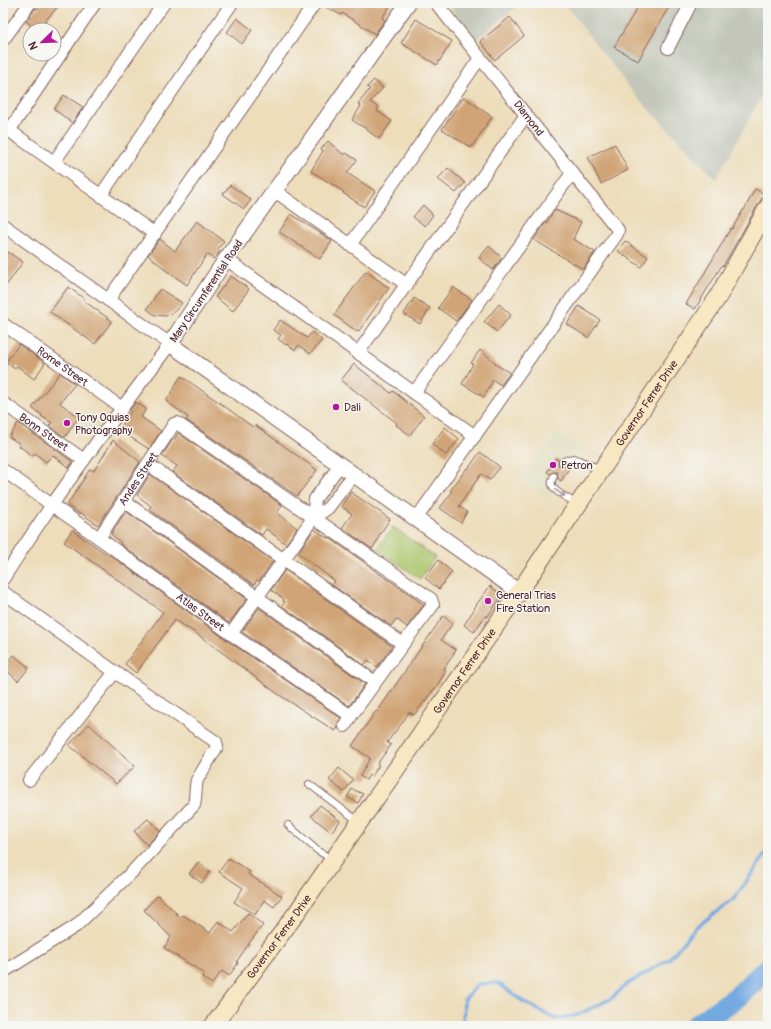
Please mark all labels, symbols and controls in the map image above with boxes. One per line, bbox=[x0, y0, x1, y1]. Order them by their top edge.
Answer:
north arrow bbox=[22, 22, 62, 62]
text: N bbox=[26, 39, 41, 52]
street label: Diamond bbox=[511, 98, 546, 139]
street label: Mary Circumferential Road bbox=[167, 238, 246, 345]
street label: Rome Street bbox=[34, 344, 91, 389]
street label: Governor Ferrer Drive bbox=[613, 357, 681, 449]
place label: Dali bbox=[344, 401, 361, 414]
marker: Dali bbox=[331, 402, 341, 412]
street label: Bonn Street bbox=[17, 411, 71, 454]
place label: Tony Oquias Photography bbox=[75, 411, 132, 437]
marker: Tony Oquias Photography bbox=[62, 418, 72, 428]
street label: Andes Street bbox=[116, 449, 161, 508]
place label: Petron bbox=[561, 459, 593, 472]
marker: Petron bbox=[548, 460, 558, 470]
one-way arrow bbox=[554, 489, 565, 497]
place label: General Trias Fire Station bbox=[496, 589, 556, 615]
street label: Atlas Street bbox=[173, 590, 227, 634]
marker: General Trias Fire Station bbox=[483, 596, 493, 606]
street label: Governor Ferrer Drive bbox=[431, 626, 499, 716]
street label: Governor Ferrer Drive bbox=[244, 892, 314, 981]

